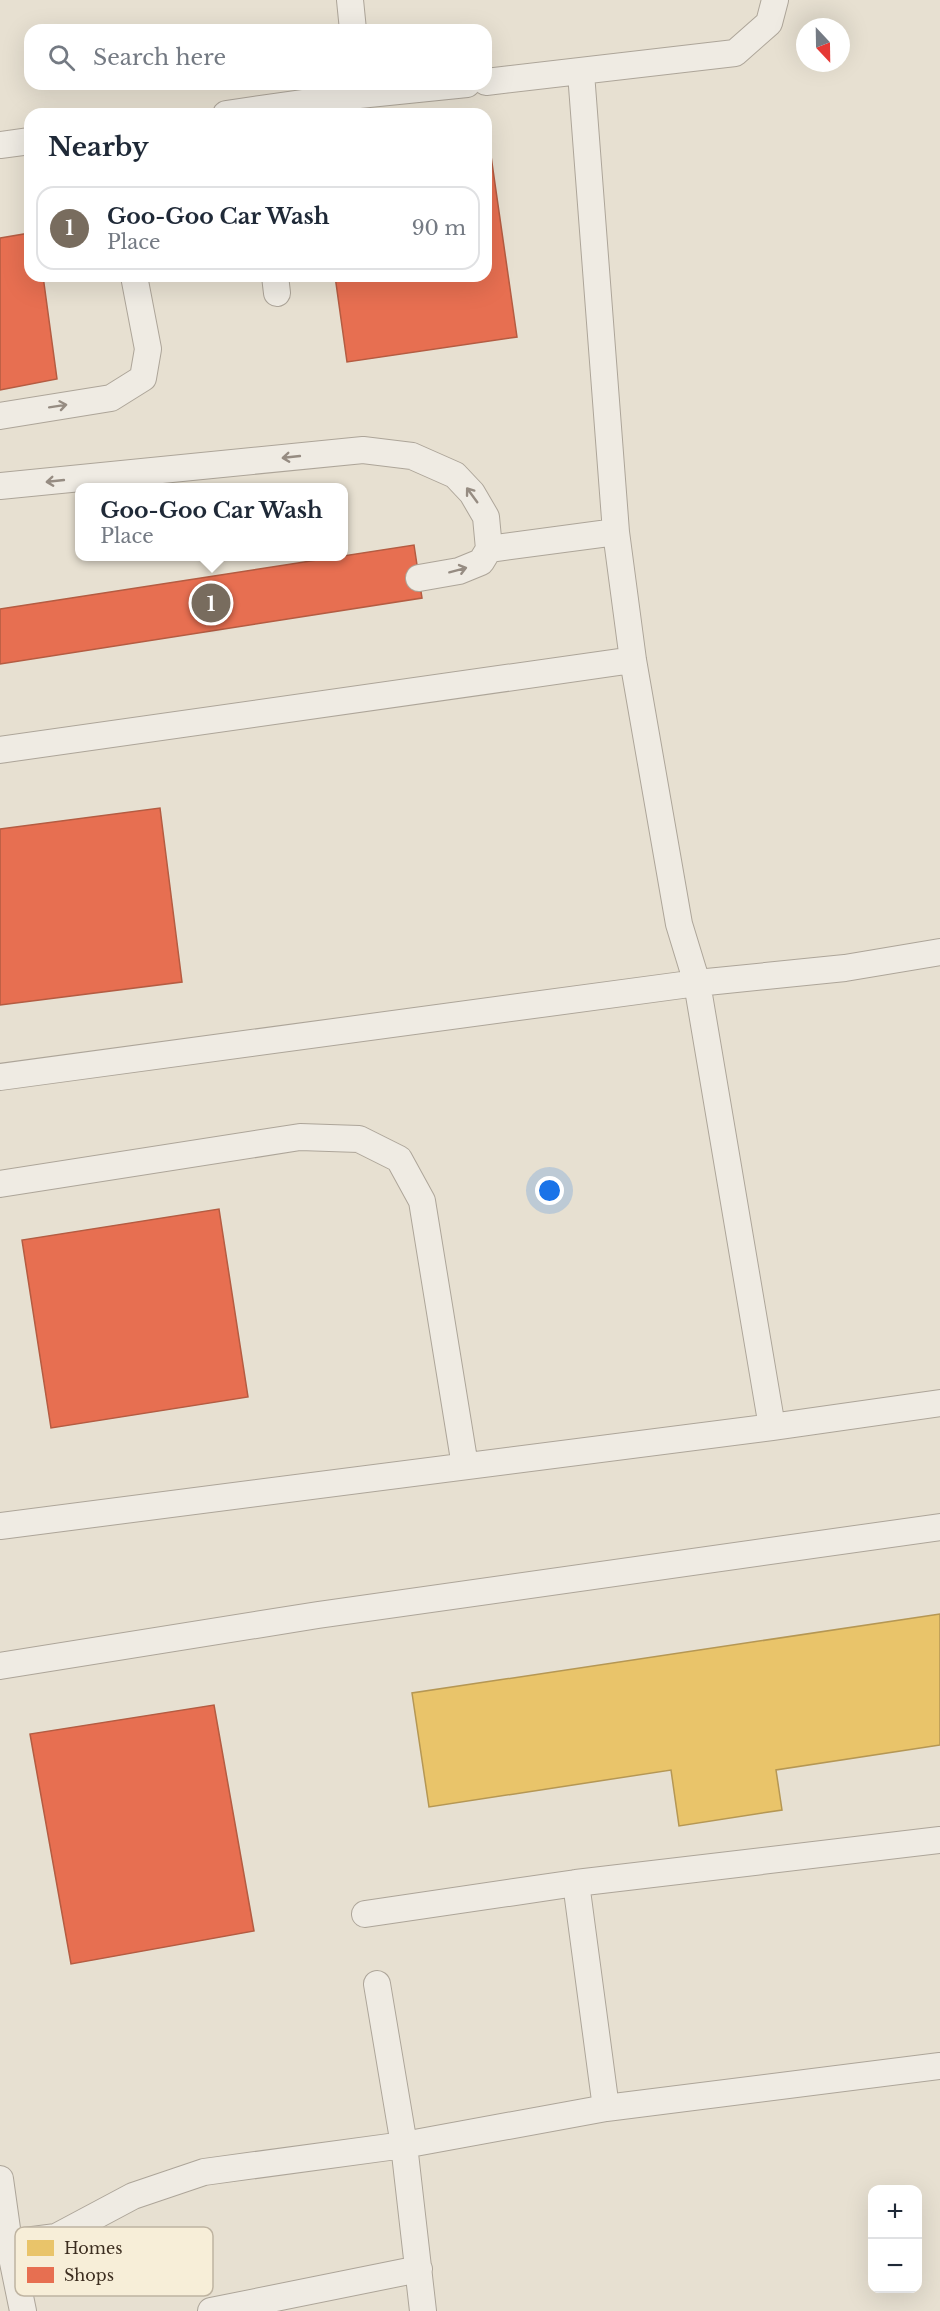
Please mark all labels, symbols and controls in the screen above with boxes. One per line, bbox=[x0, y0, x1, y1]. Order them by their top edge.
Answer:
north arrow bbox=[796, 18, 850, 72]
search box bbox=[24, 24, 492, 90]
icon: search bbox=[45, 41, 78, 74]
text: Search here bbox=[93, 44, 226, 71]
text: Nearby bbox=[48, 131, 149, 163]
text: Goo-Goo Car Wash bbox=[107, 203, 329, 230]
text: 1 bbox=[65, 216, 74, 240]
text: 90 m bbox=[412, 216, 466, 240]
text: Place bbox=[107, 230, 161, 254]
one-way arrow bbox=[47, 401, 67, 412]
one-way arrow bbox=[282, 452, 302, 463]
one-way arrow bbox=[46, 476, 66, 487]
popup bbox=[75, 483, 348, 561]
one-way arrow bbox=[466, 487, 479, 503]
text: Goo-Goo Car Wash bbox=[100, 497, 323, 524]
text: Place bbox=[100, 524, 154, 548]
one-way arrow bbox=[448, 564, 467, 576]
pin: 1 bbox=[192, 580, 230, 626]
your location bbox=[535, 1176, 564, 1205]
map controls bbox=[868, 2185, 922, 2293]
button: + bbox=[868, 2185, 922, 2239]
legend bbox=[15, 2227, 213, 2296]
text: Homes bbox=[64, 2238, 122, 2258]
button: − bbox=[868, 2239, 922, 2293]
text: Shops bbox=[64, 2265, 114, 2285]

